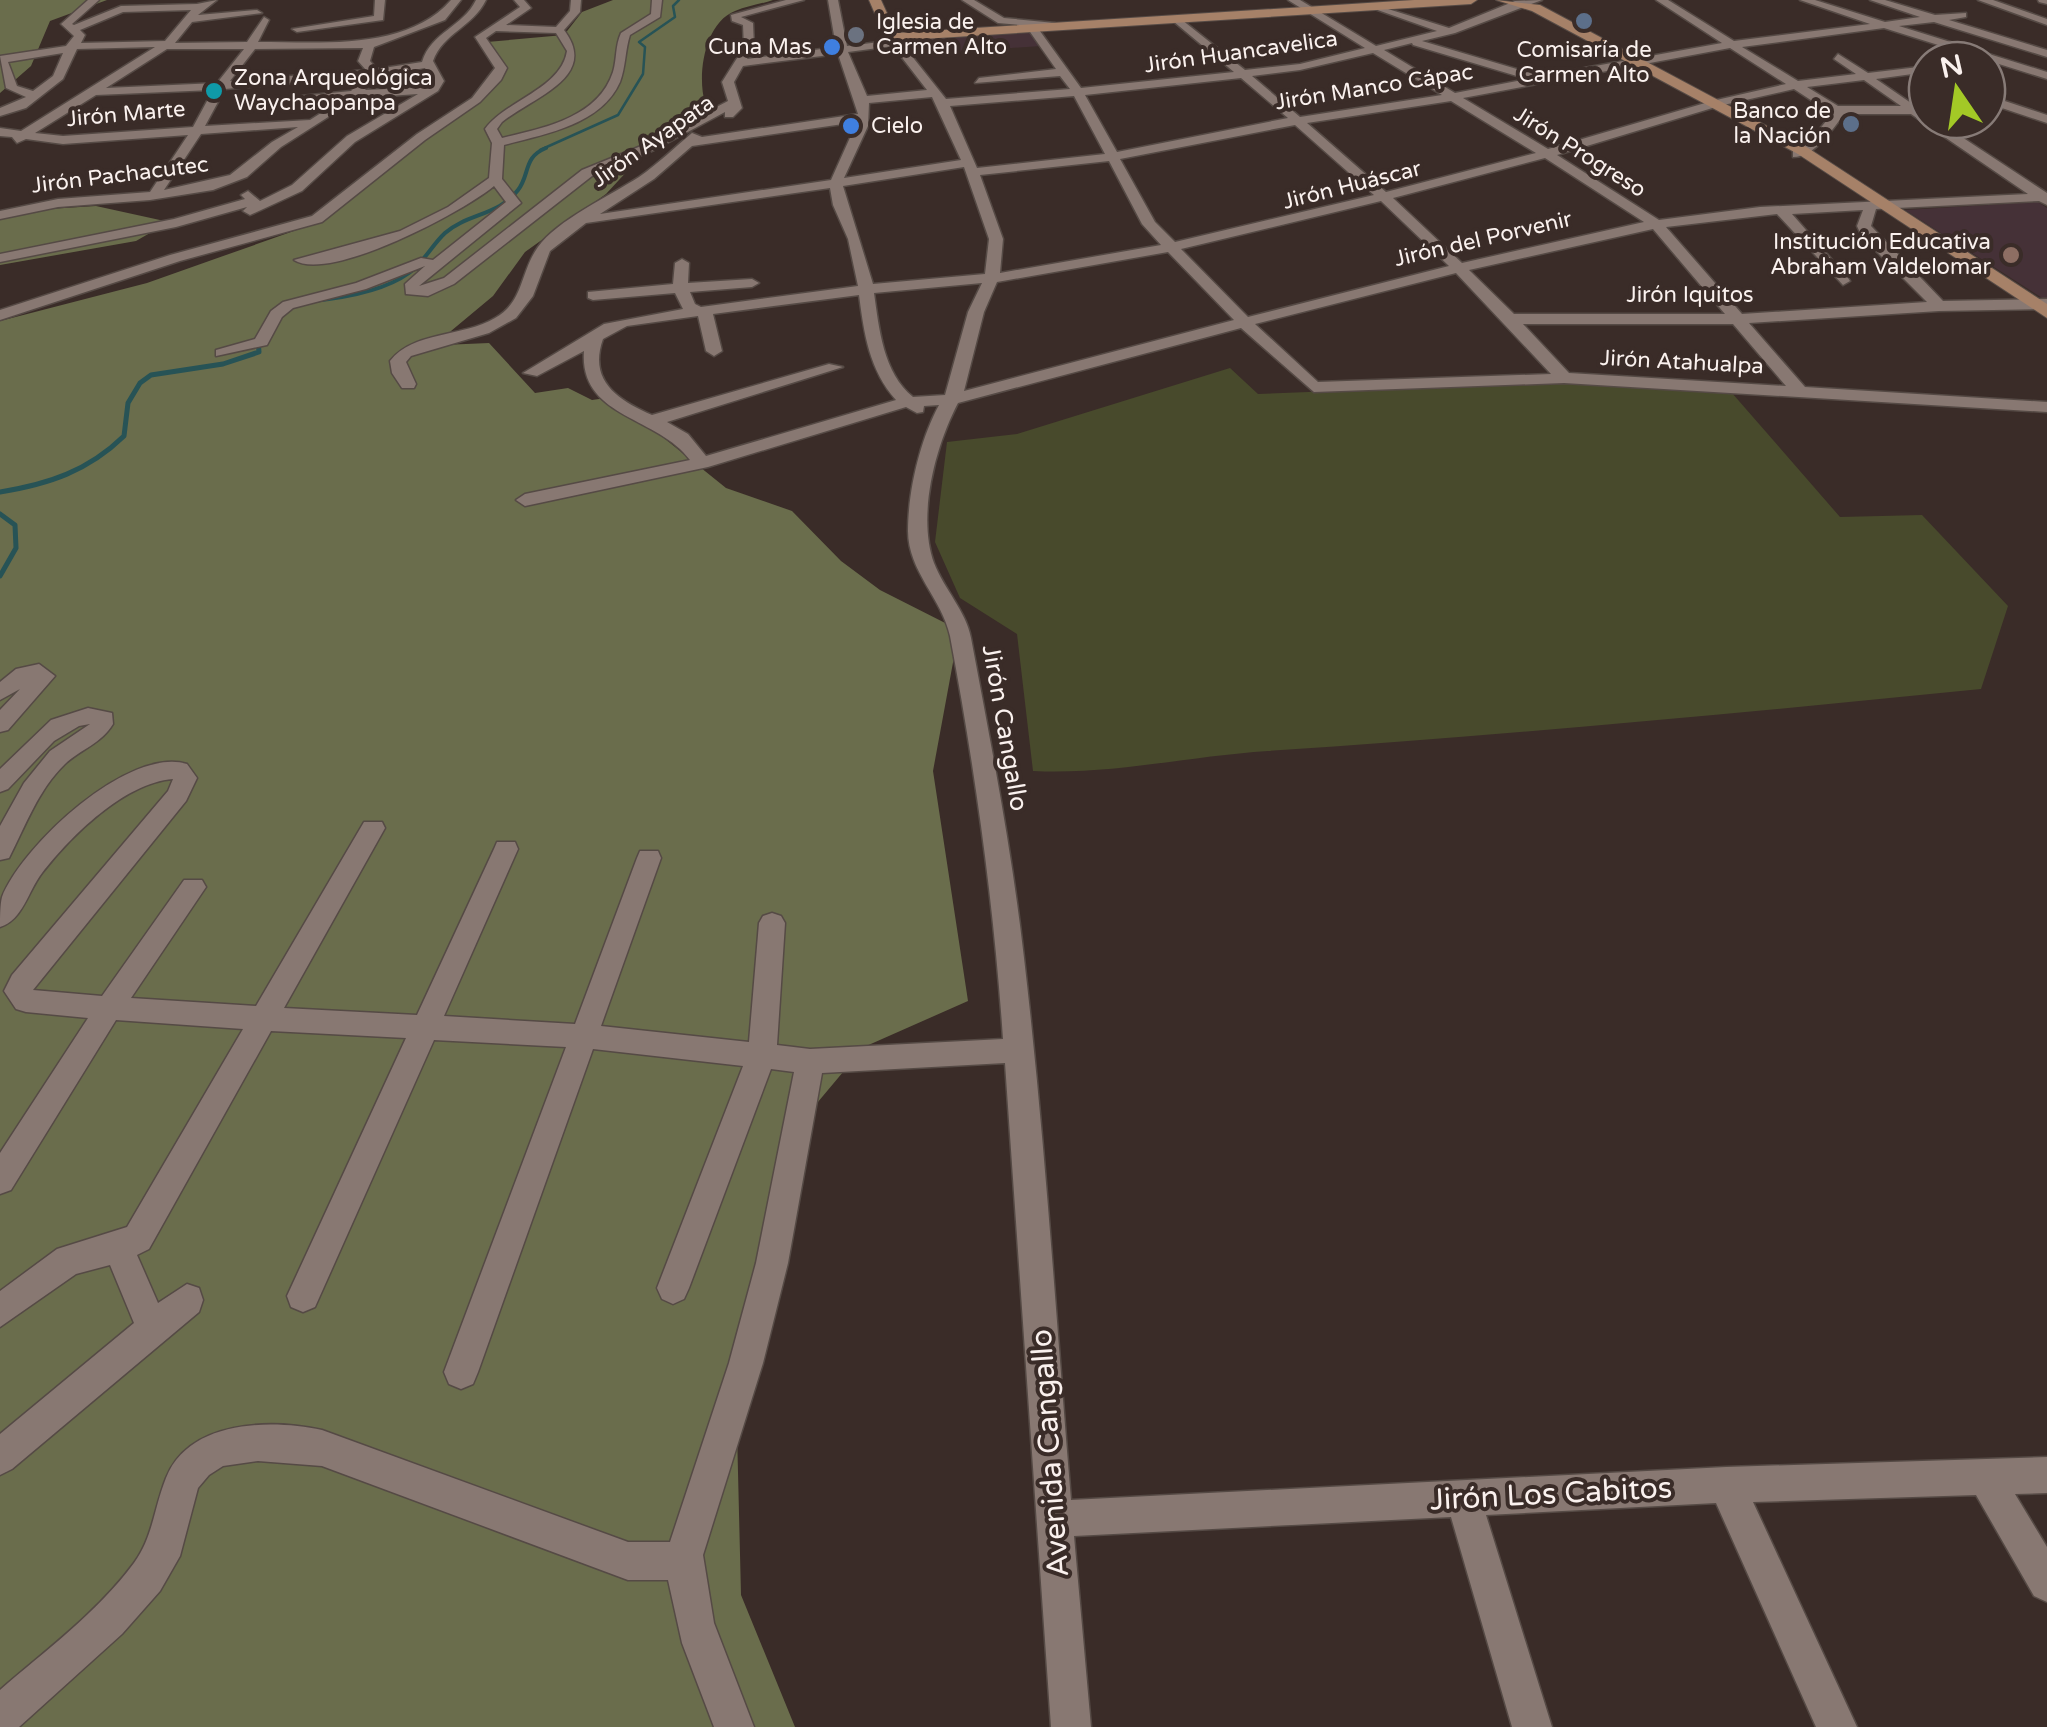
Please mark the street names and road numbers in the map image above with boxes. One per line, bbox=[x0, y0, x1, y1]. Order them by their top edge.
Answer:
street label: Jirón Huancavelica bbox=[1143, 26, 1339, 78]
street label: Jirón Manco Cápac bbox=[1273, 59, 1475, 115]
street label: Jirón Ayapata bbox=[587, 89, 719, 193]
street label: Jirón Marte bbox=[66, 96, 186, 132]
street label: Jirón Progreso bbox=[1509, 101, 1651, 203]
street label: Jirón Pachacutec bbox=[30, 151, 210, 199]
street label: Jirón Huáscar bbox=[1280, 155, 1424, 215]
street label: Jirón del Porvenir bbox=[1392, 206, 1575, 272]
street label: Jirón Iquitos bbox=[1626, 282, 1754, 308]
street label: Jirón Atahualpa bbox=[1600, 345, 1764, 379]
street label: Jirón Cangallo bbox=[976, 643, 1034, 813]
street label: Avenida Cangallo bbox=[1023, 1328, 1077, 1578]
street label: Jirón Los Cabitos bbox=[1429, 1469, 1673, 1519]

